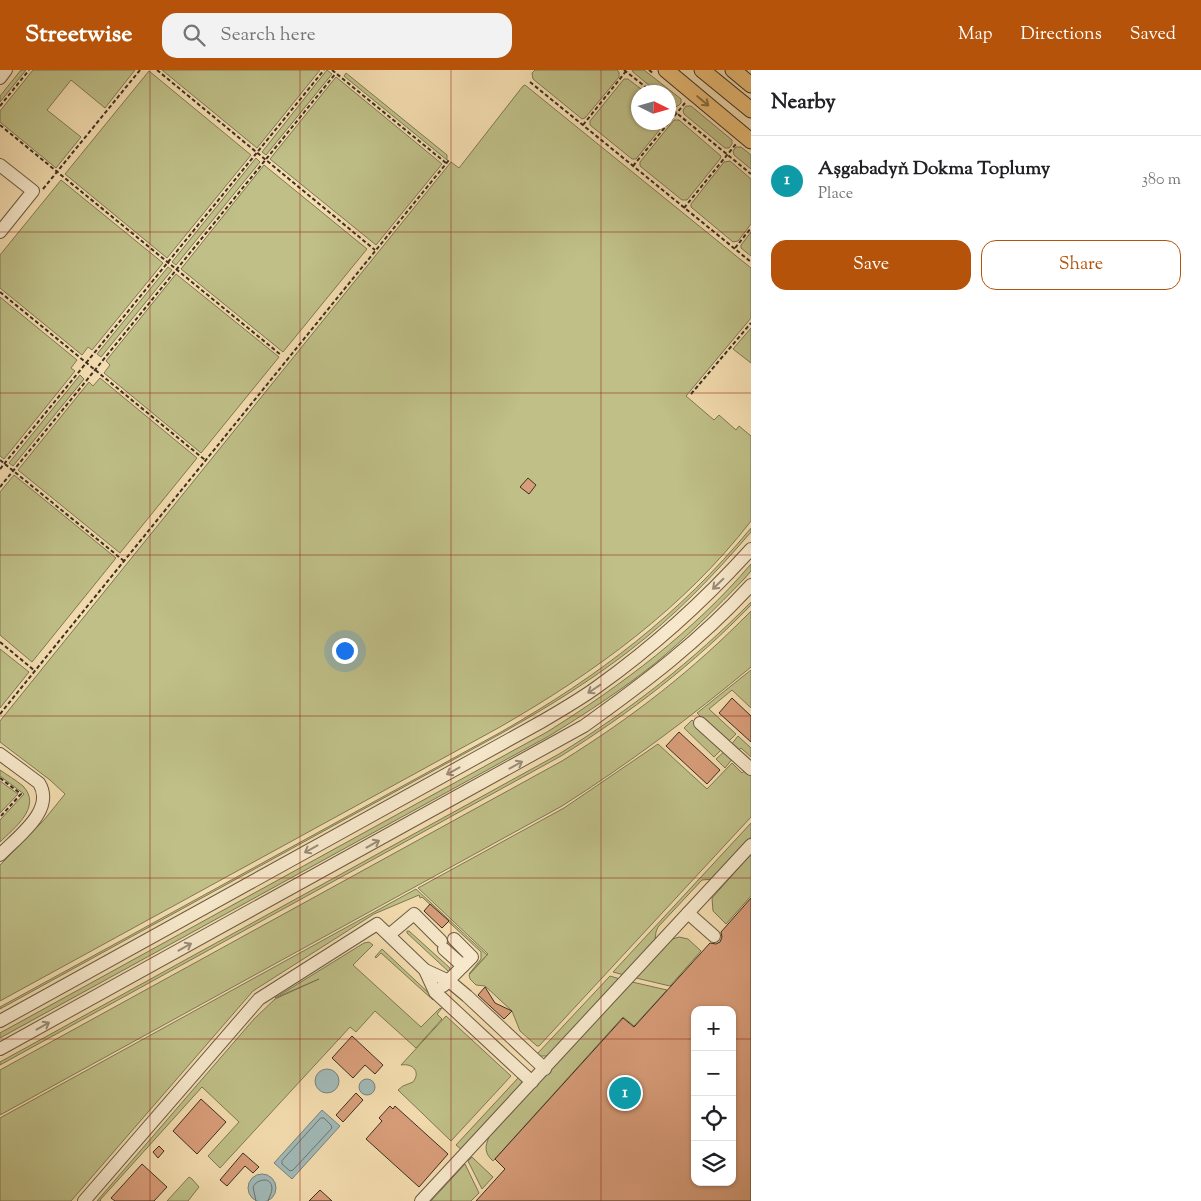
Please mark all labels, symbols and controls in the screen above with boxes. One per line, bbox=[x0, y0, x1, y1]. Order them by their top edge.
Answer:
search box bbox=[162, 13, 512, 58]
text: Streetwise bbox=[25, 18, 132, 52]
icon: search bbox=[180, 21, 208, 49]
text: Search here bbox=[220, 22, 316, 49]
text: Map bbox=[958, 22, 993, 48]
text: Directions bbox=[1021, 22, 1102, 48]
text: Saved bbox=[1130, 22, 1176, 48]
north arrow bbox=[631, 85, 676, 130]
text: Nearby bbox=[771, 88, 836, 118]
one-way arrow bbox=[697, 96, 710, 107]
text: Aşgabadyň Dokma Toplumy bbox=[818, 156, 1050, 183]
text: 1 bbox=[784, 169, 790, 192]
text: 380 m bbox=[1141, 169, 1181, 192]
text: Place bbox=[818, 183, 853, 206]
button: Save bbox=[771, 240, 971, 290]
button: Share bbox=[981, 240, 1181, 290]
one-way arrow bbox=[711, 578, 724, 590]
your location bbox=[332, 638, 358, 664]
one-way arrow bbox=[587, 684, 601, 694]
one-way arrow bbox=[508, 760, 523, 770]
one-way arrow bbox=[446, 766, 461, 776]
one-way arrow bbox=[366, 838, 380, 848]
one-way arrow bbox=[304, 845, 319, 855]
one-way arrow bbox=[177, 942, 192, 952]
map controls bbox=[691, 1006, 736, 1186]
button: + bbox=[691, 1006, 736, 1051]
one-way arrow bbox=[35, 1021, 50, 1031]
button: − bbox=[691, 1051, 736, 1096]
pin: 1 bbox=[609, 1074, 641, 1112]
button: locate bbox=[691, 1096, 736, 1141]
button: layers bbox=[691, 1141, 736, 1186]

